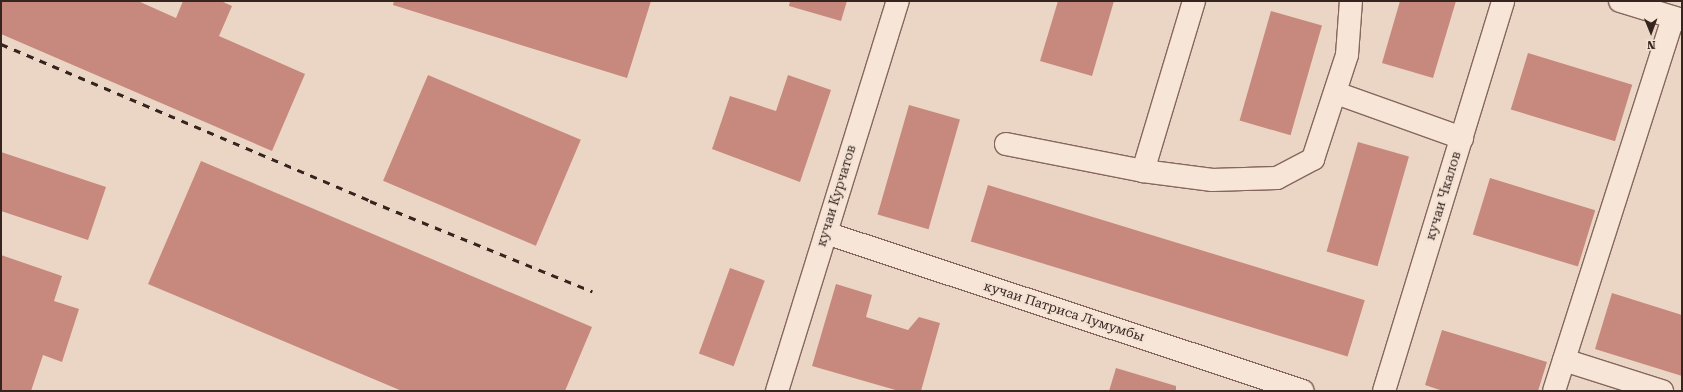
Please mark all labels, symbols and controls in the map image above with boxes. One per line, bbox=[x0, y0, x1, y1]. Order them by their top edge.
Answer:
north arrow bbox=[1631, 12, 1671, 52]
text: N bbox=[1647, 38, 1656, 51]
street label: кучаи Курчатов bbox=[814, 143, 860, 249]
street label: кучаи Чкалов bbox=[1423, 150, 1465, 242]
street label: кучаи Патриса Лумумбы bbox=[982, 279, 1146, 345]

